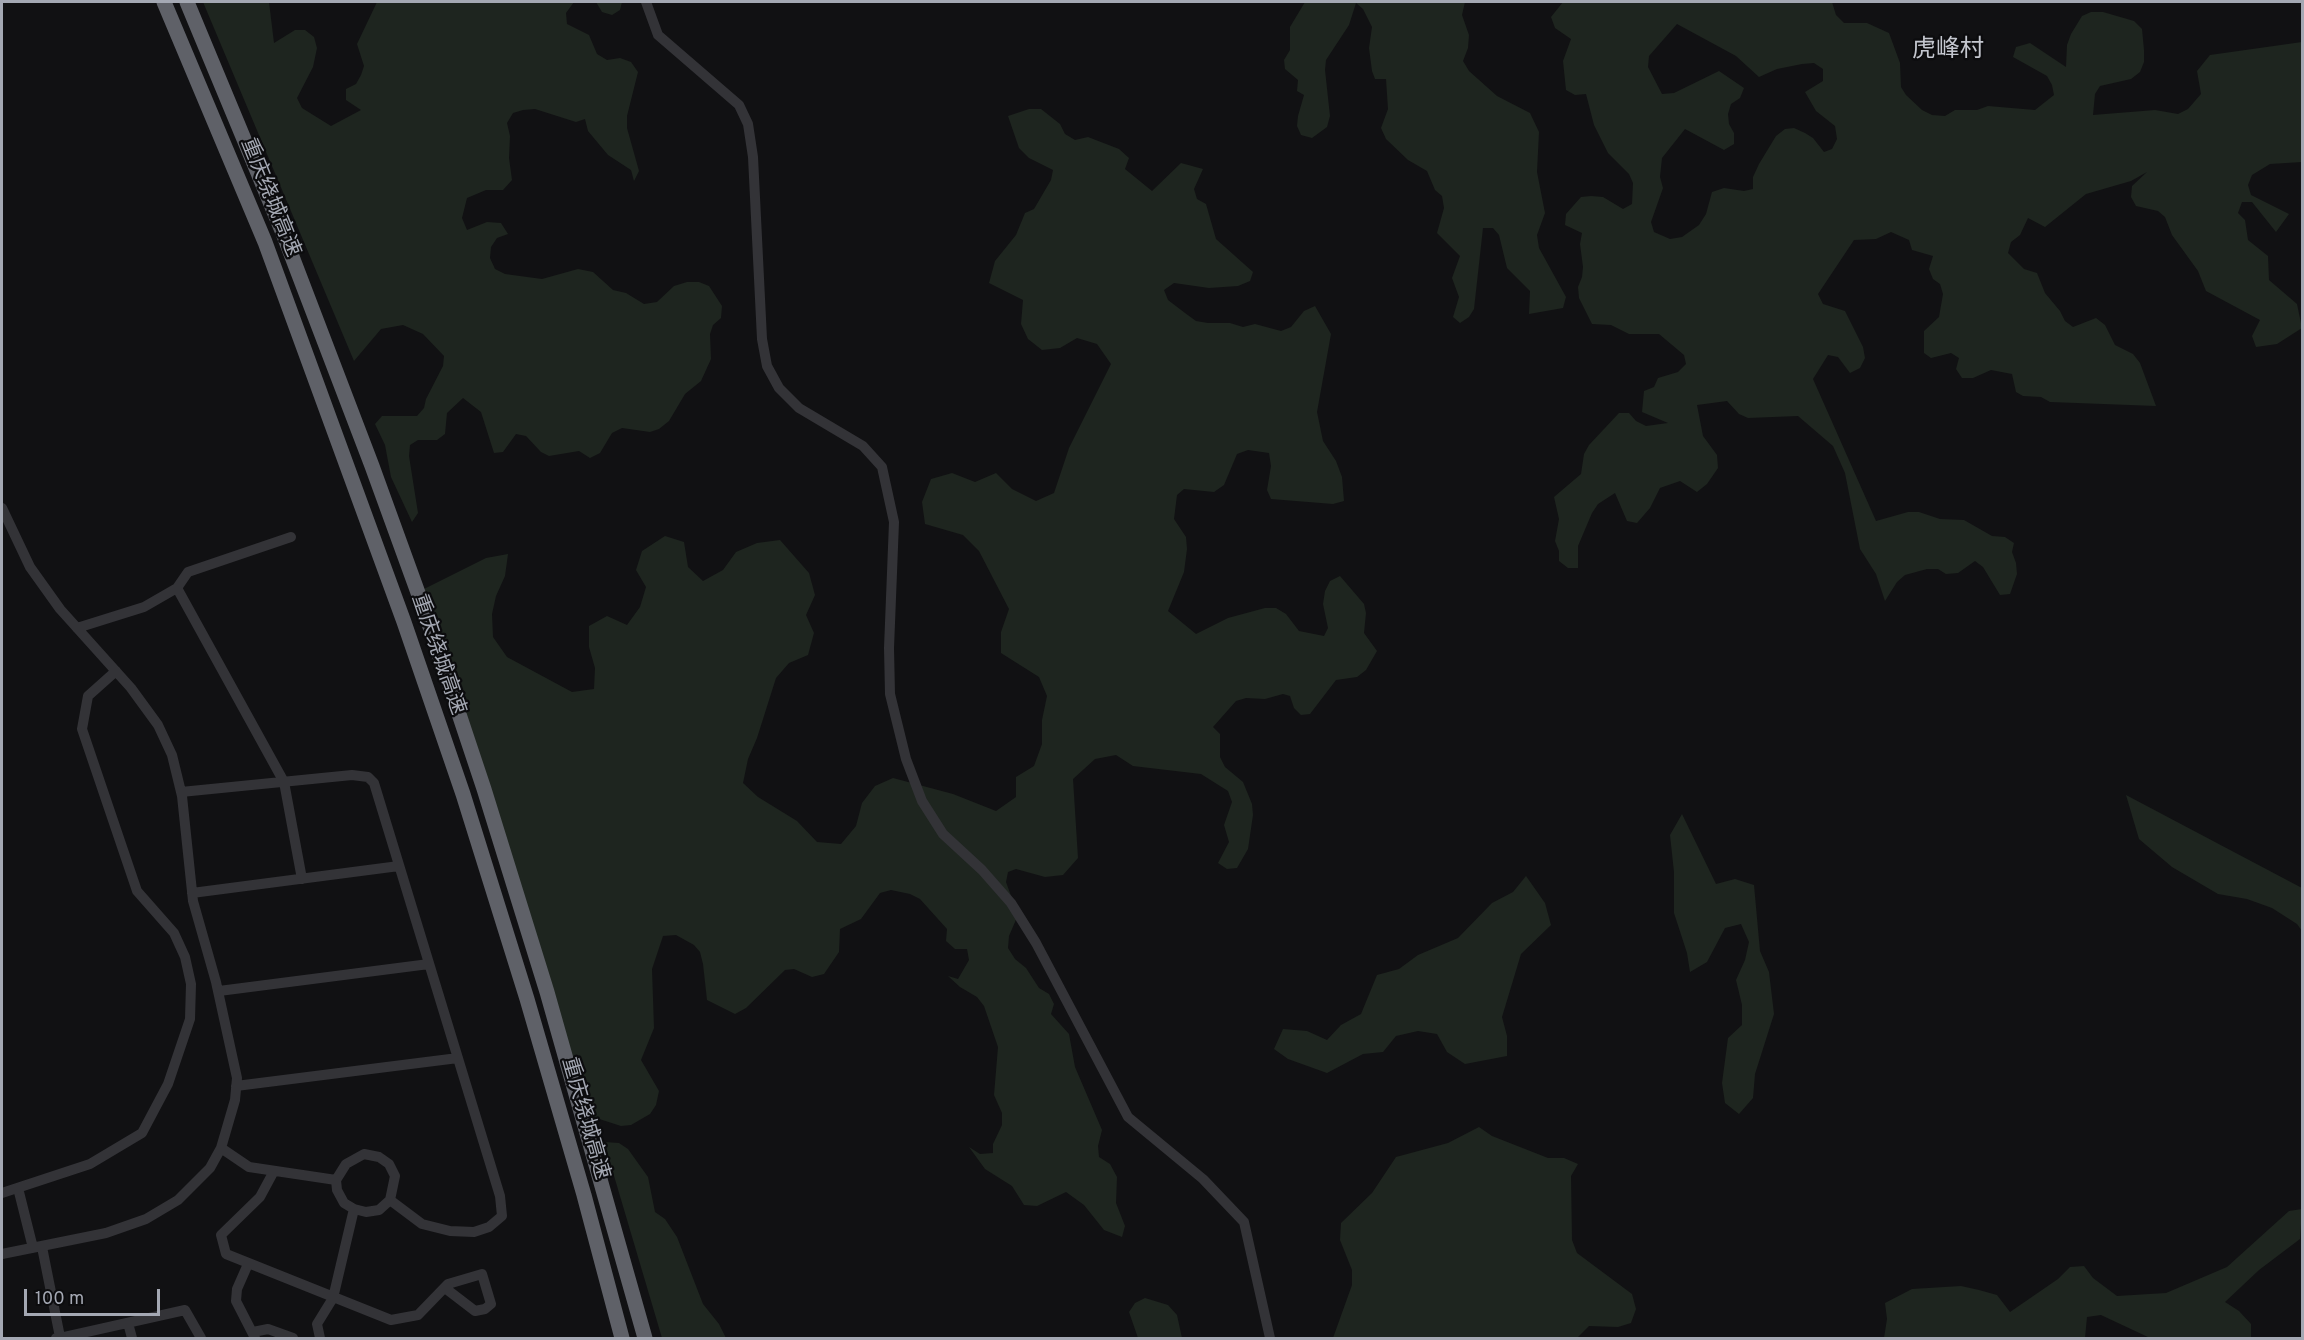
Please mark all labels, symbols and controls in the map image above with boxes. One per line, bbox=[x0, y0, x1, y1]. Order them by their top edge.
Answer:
district label: 虎峰村 bbox=[1912, 37, 1984, 65]
street label: 重庆绕城高速 bbox=[234, 135, 304, 261]
street label: 重庆绕城高速 bbox=[405, 591, 469, 719]
street label: 重庆绕城高速 bbox=[555, 1055, 613, 1183]
scale bar bbox=[27, 1277, 164, 1315]
text: 100 m bbox=[35, 1288, 84, 1311]

